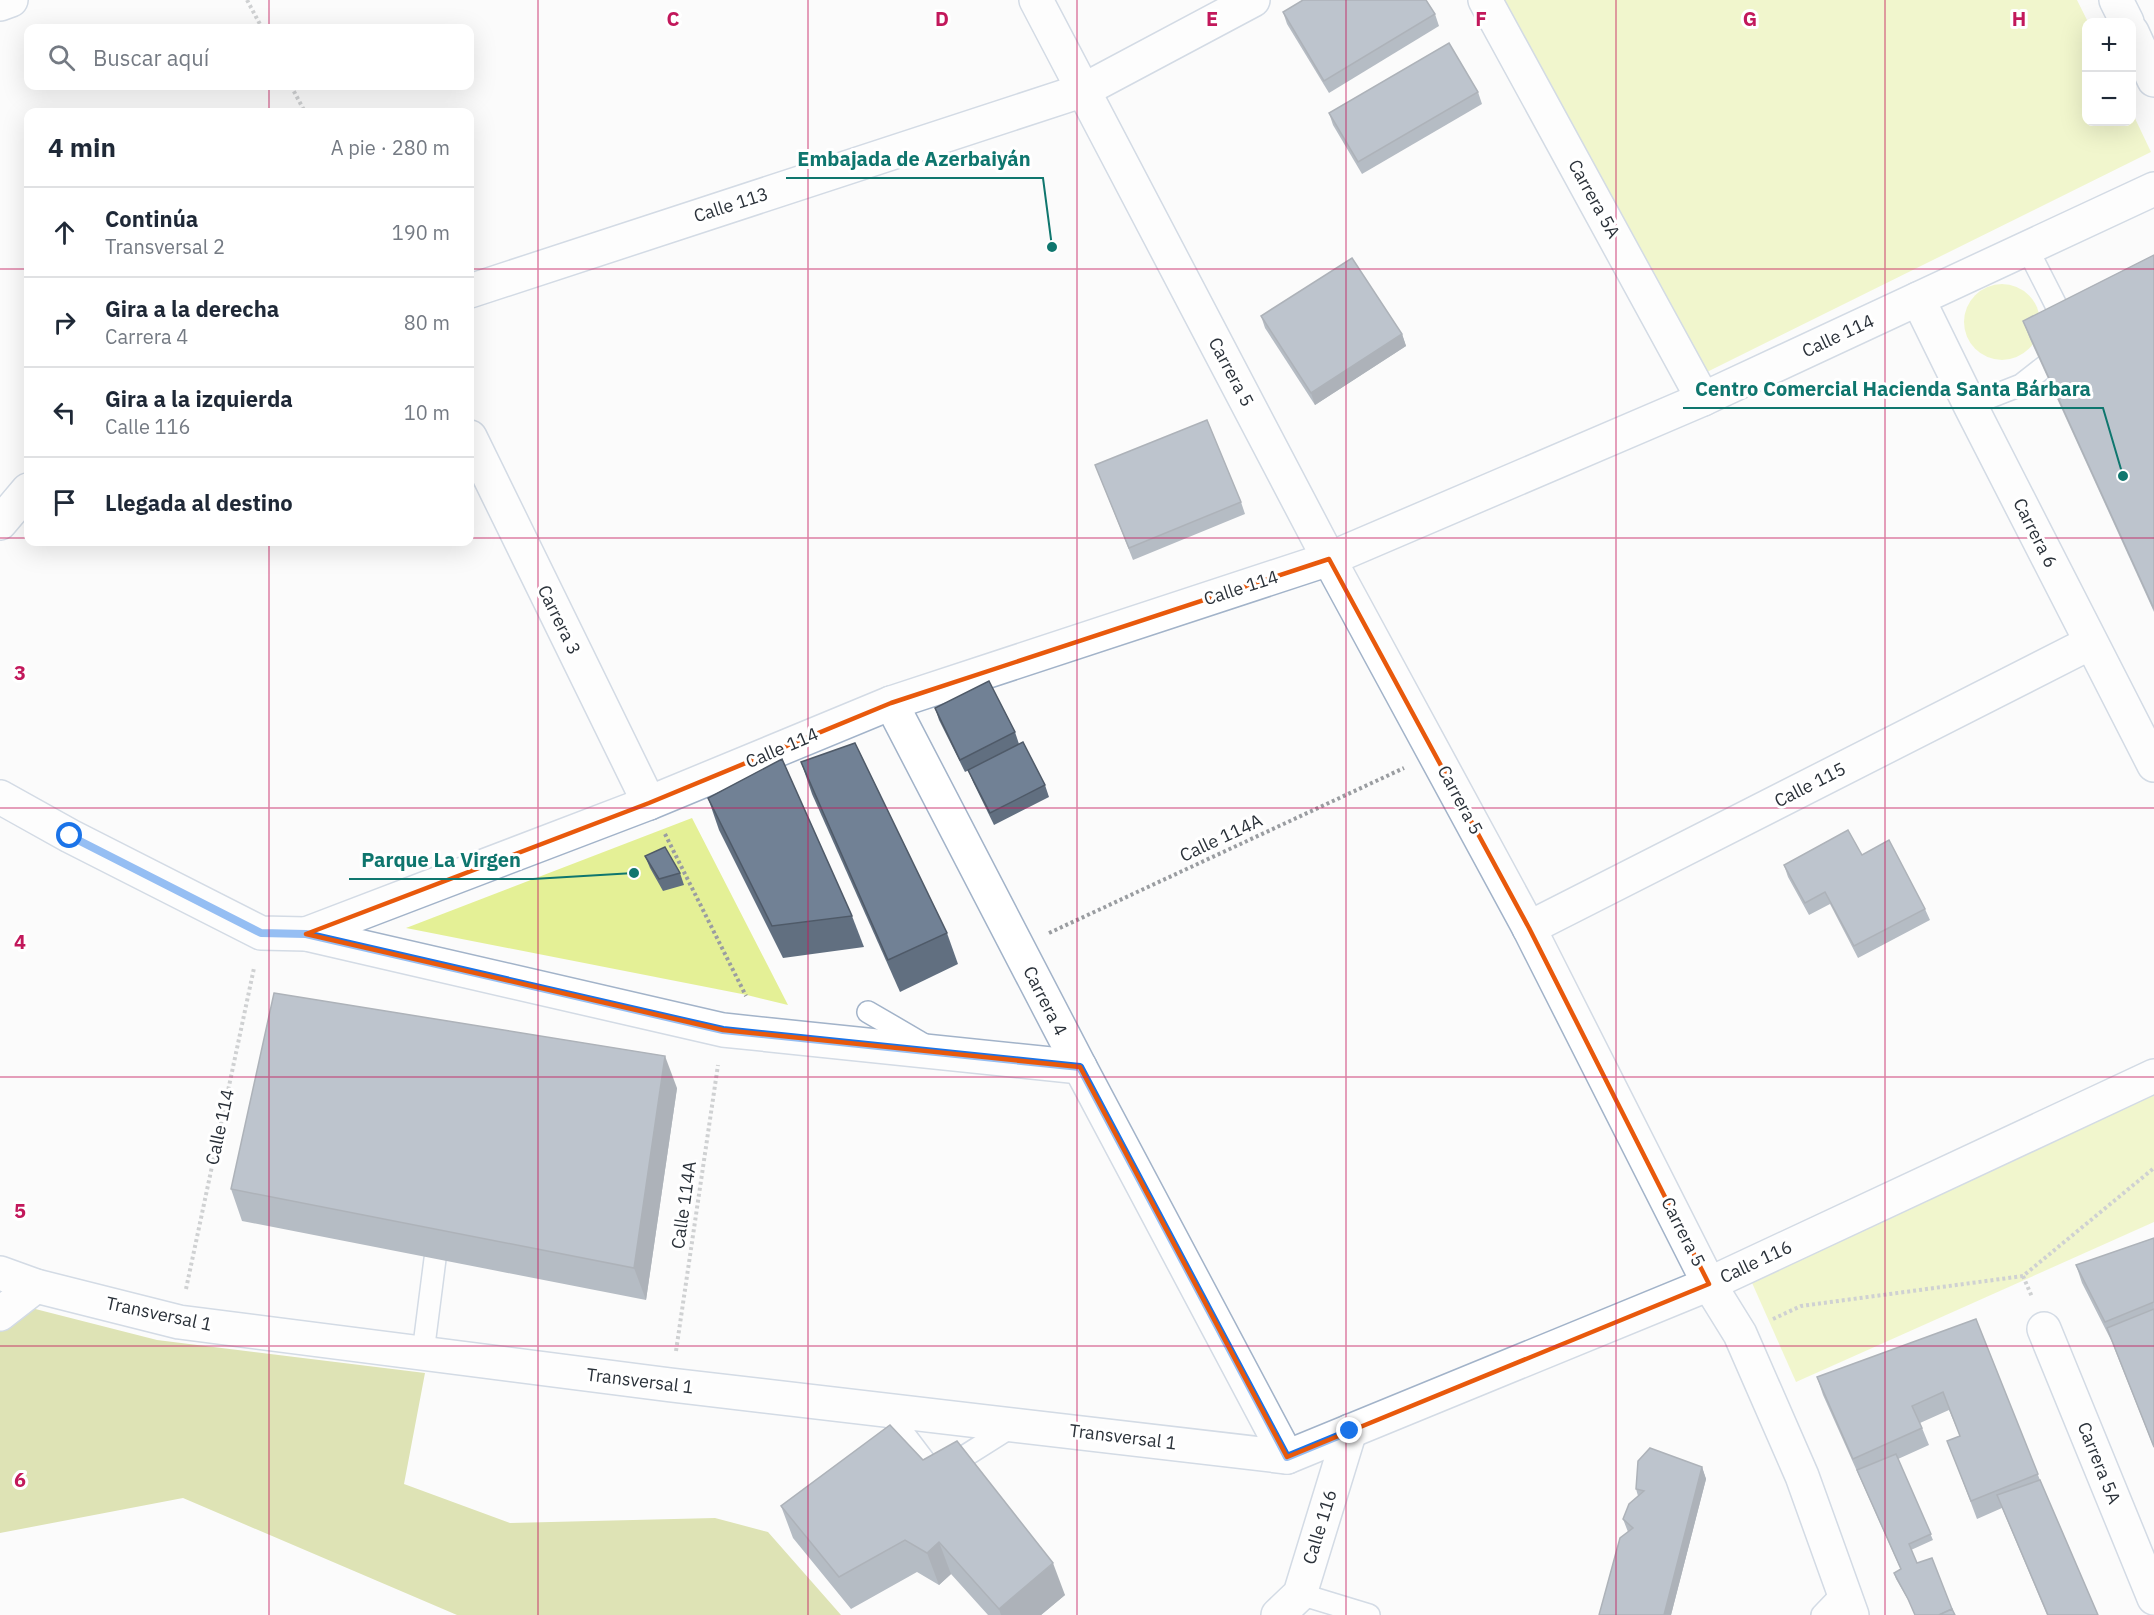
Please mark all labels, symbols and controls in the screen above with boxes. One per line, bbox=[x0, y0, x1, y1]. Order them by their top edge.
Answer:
text: C bbox=[666, 5, 680, 32]
text: D bbox=[935, 5, 949, 32]
text: E bbox=[1206, 5, 1218, 32]
text: F bbox=[1475, 5, 1487, 32]
text: G bbox=[1743, 5, 1757, 32]
text: H bbox=[2012, 5, 2026, 32]
map controls bbox=[2082, 18, 2136, 126]
button: + bbox=[2082, 18, 2136, 72]
search box bbox=[24, 24, 474, 90]
icon: search bbox=[45, 41, 78, 74]
text: Buscar aquí bbox=[93, 43, 209, 72]
button: − bbox=[2082, 72, 2136, 126]
text: 4 min bbox=[48, 130, 116, 164]
text: A pie · 280 m bbox=[331, 134, 450, 161]
callout: Embajada de Azerbaiyán bbox=[786, 140, 1043, 178]
text: Embajada de Azerbaiyán bbox=[797, 145, 1031, 172]
street label: Carrera 5A bbox=[1563, 155, 1626, 243]
street label: Calle 113 bbox=[691, 182, 771, 227]
text: Continúa bbox=[105, 204, 198, 233]
icon: ahead bbox=[48, 216, 81, 249]
text: 190 m bbox=[392, 219, 450, 246]
text: Transversal 2 bbox=[105, 233, 225, 260]
text: Gira a la derecha bbox=[105, 294, 279, 323]
icon: right bbox=[48, 306, 81, 339]
text: 80 m bbox=[404, 309, 450, 336]
street label: Calle 114 bbox=[1798, 309, 1878, 362]
text: Carrera 4 bbox=[105, 323, 188, 350]
street label: Carrera 5 bbox=[1204, 333, 1259, 410]
callout: Centro Comercial Hacienda Santa Bárbara bbox=[1683, 370, 2103, 408]
text: Centro Comercial Hacienda Santa Bárbara bbox=[1695, 375, 2091, 402]
text: Gira a la izquierda bbox=[105, 384, 293, 413]
icon: left bbox=[48, 396, 81, 429]
text: 10 m bbox=[404, 399, 450, 426]
text: Calle 116 bbox=[105, 413, 191, 440]
icon: arrive bbox=[48, 486, 81, 519]
text: Llegada al destino bbox=[105, 488, 293, 517]
street label: Carrera 6 bbox=[2008, 494, 2063, 571]
street label: Calle 114 bbox=[1201, 565, 1281, 610]
street label: Carrera 3 bbox=[533, 581, 586, 659]
text: 3 bbox=[14, 659, 26, 686]
street label: Calle 114 bbox=[742, 722, 822, 773]
street label: Calle 115 bbox=[1770, 757, 1849, 812]
street label: Carrera 5 bbox=[1433, 761, 1488, 838]
street label: Calle 114A bbox=[1176, 808, 1266, 867]
route start bbox=[56, 822, 82, 848]
callout: Parque La Virgen bbox=[349, 841, 533, 879]
text: Parque La Virgen bbox=[361, 846, 521, 873]
text: 4 bbox=[14, 928, 26, 955]
street label: Carrera 4 bbox=[1018, 962, 1073, 1040]
street label: Calle 114 bbox=[200, 1087, 239, 1167]
street label: Calle 114A bbox=[666, 1159, 701, 1250]
street label: Carrera 5 bbox=[1656, 1193, 1711, 1270]
text: 5 bbox=[14, 1197, 26, 1224]
street label: Calle 116 bbox=[1716, 1235, 1796, 1288]
street label: Transversal 1 bbox=[104, 1291, 214, 1336]
street label: Transversal 1 bbox=[585, 1363, 695, 1398]
route end bbox=[1336, 1417, 1362, 1443]
street label: Carrera 5A bbox=[2073, 1418, 2127, 1508]
street label: Transversal 1 bbox=[1068, 1419, 1178, 1454]
text: 6 bbox=[14, 1466, 26, 1493]
street label: Calle 116 bbox=[1297, 1487, 1342, 1567]

